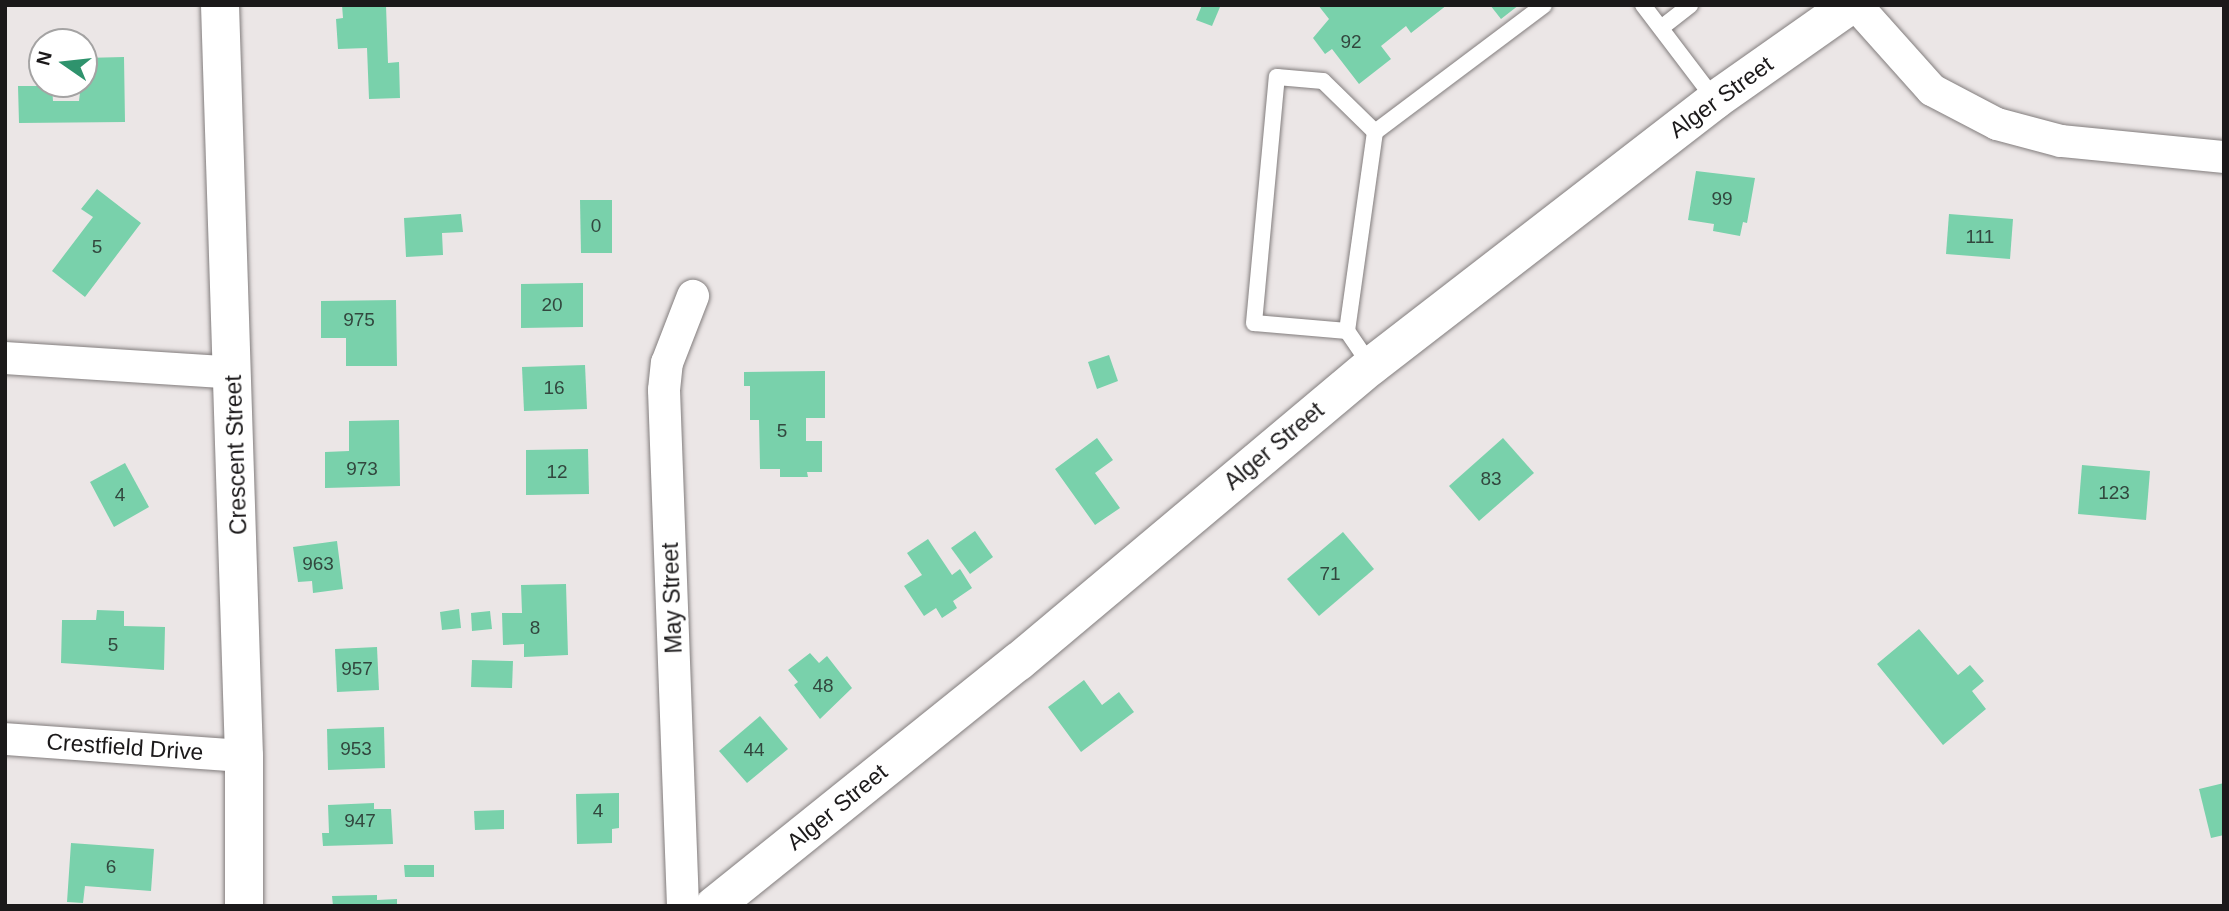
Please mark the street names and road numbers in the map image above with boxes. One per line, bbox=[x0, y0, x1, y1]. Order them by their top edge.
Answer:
street label: Alger Street bbox=[1664, 50, 1778, 144]
street label: Crescent Street bbox=[219, 375, 253, 535]
street label: Alger Street bbox=[1219, 396, 1329, 496]
street label: May Street bbox=[656, 542, 688, 654]
street label: Crestfield Drive bbox=[46, 728, 204, 766]
street label: Alger Street bbox=[781, 758, 893, 856]

